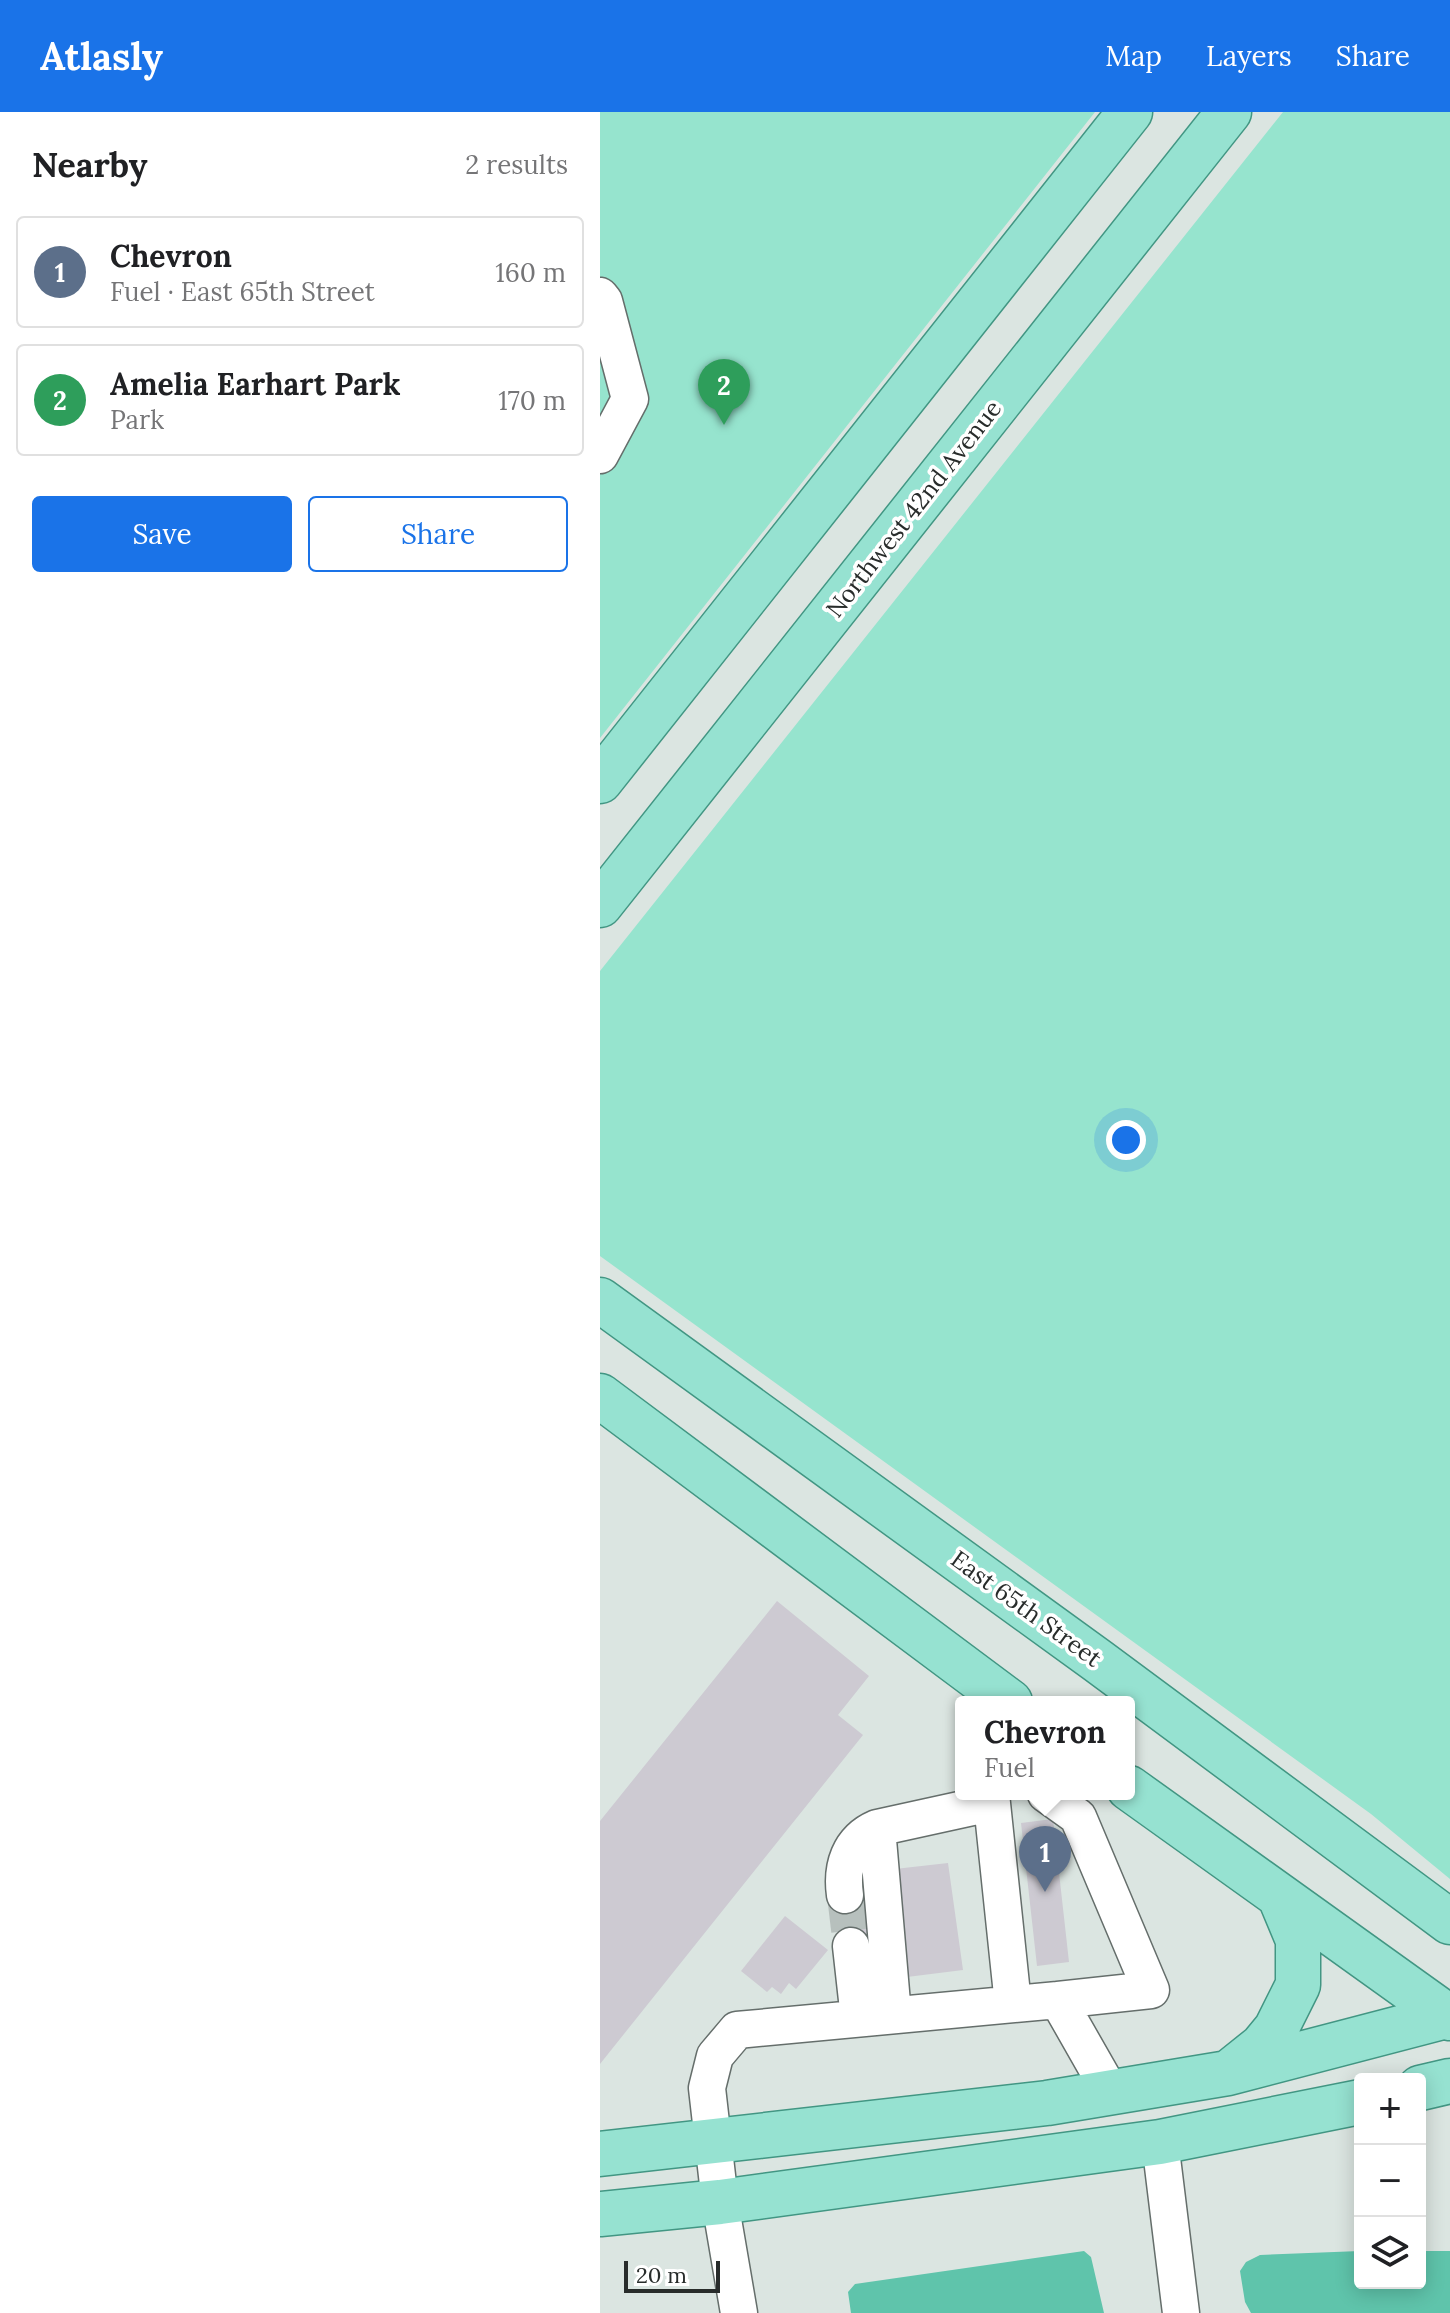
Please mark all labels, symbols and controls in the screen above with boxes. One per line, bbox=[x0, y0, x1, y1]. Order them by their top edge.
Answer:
text: Atlasly bbox=[40, 32, 163, 80]
text: Map bbox=[1105, 38, 1162, 74]
text: Layers bbox=[1206, 38, 1292, 74]
text: Share bbox=[1336, 38, 1410, 74]
text: Nearby bbox=[32, 143, 148, 186]
text: 2 results bbox=[465, 148, 568, 181]
text: Chevron bbox=[110, 237, 232, 275]
text: 1 bbox=[55, 256, 65, 289]
text: 160 m bbox=[495, 256, 566, 289]
text: Fuel · East 65th Street bbox=[110, 275, 375, 308]
pin: 2 bbox=[698, 359, 750, 425]
text: Amelia Earhart Park bbox=[110, 365, 401, 403]
text: 2 bbox=[53, 384, 67, 417]
text: 170 m bbox=[498, 384, 566, 417]
street label: Northwest 42nd Avenue bbox=[819, 394, 1008, 624]
text: Park bbox=[110, 403, 164, 436]
button: Save bbox=[32, 496, 292, 572]
button: Share bbox=[308, 496, 568, 572]
your location bbox=[1106, 1120, 1146, 1160]
street label: East 65th Street bbox=[945, 1543, 1108, 1674]
popup bbox=[955, 1696, 1135, 1800]
text: Chevron bbox=[984, 1713, 1106, 1751]
text: Fuel bbox=[984, 1751, 1035, 1784]
pin: 1 bbox=[1019, 1826, 1071, 1892]
map controls bbox=[1354, 2073, 1426, 2289]
button: + bbox=[1354, 2073, 1426, 2145]
button: − bbox=[1354, 2145, 1426, 2217]
button: layers bbox=[1354, 2217, 1426, 2289]
scale bar bbox=[624, 2257, 720, 2293]
text: 20 m bbox=[636, 2261, 687, 2289]

